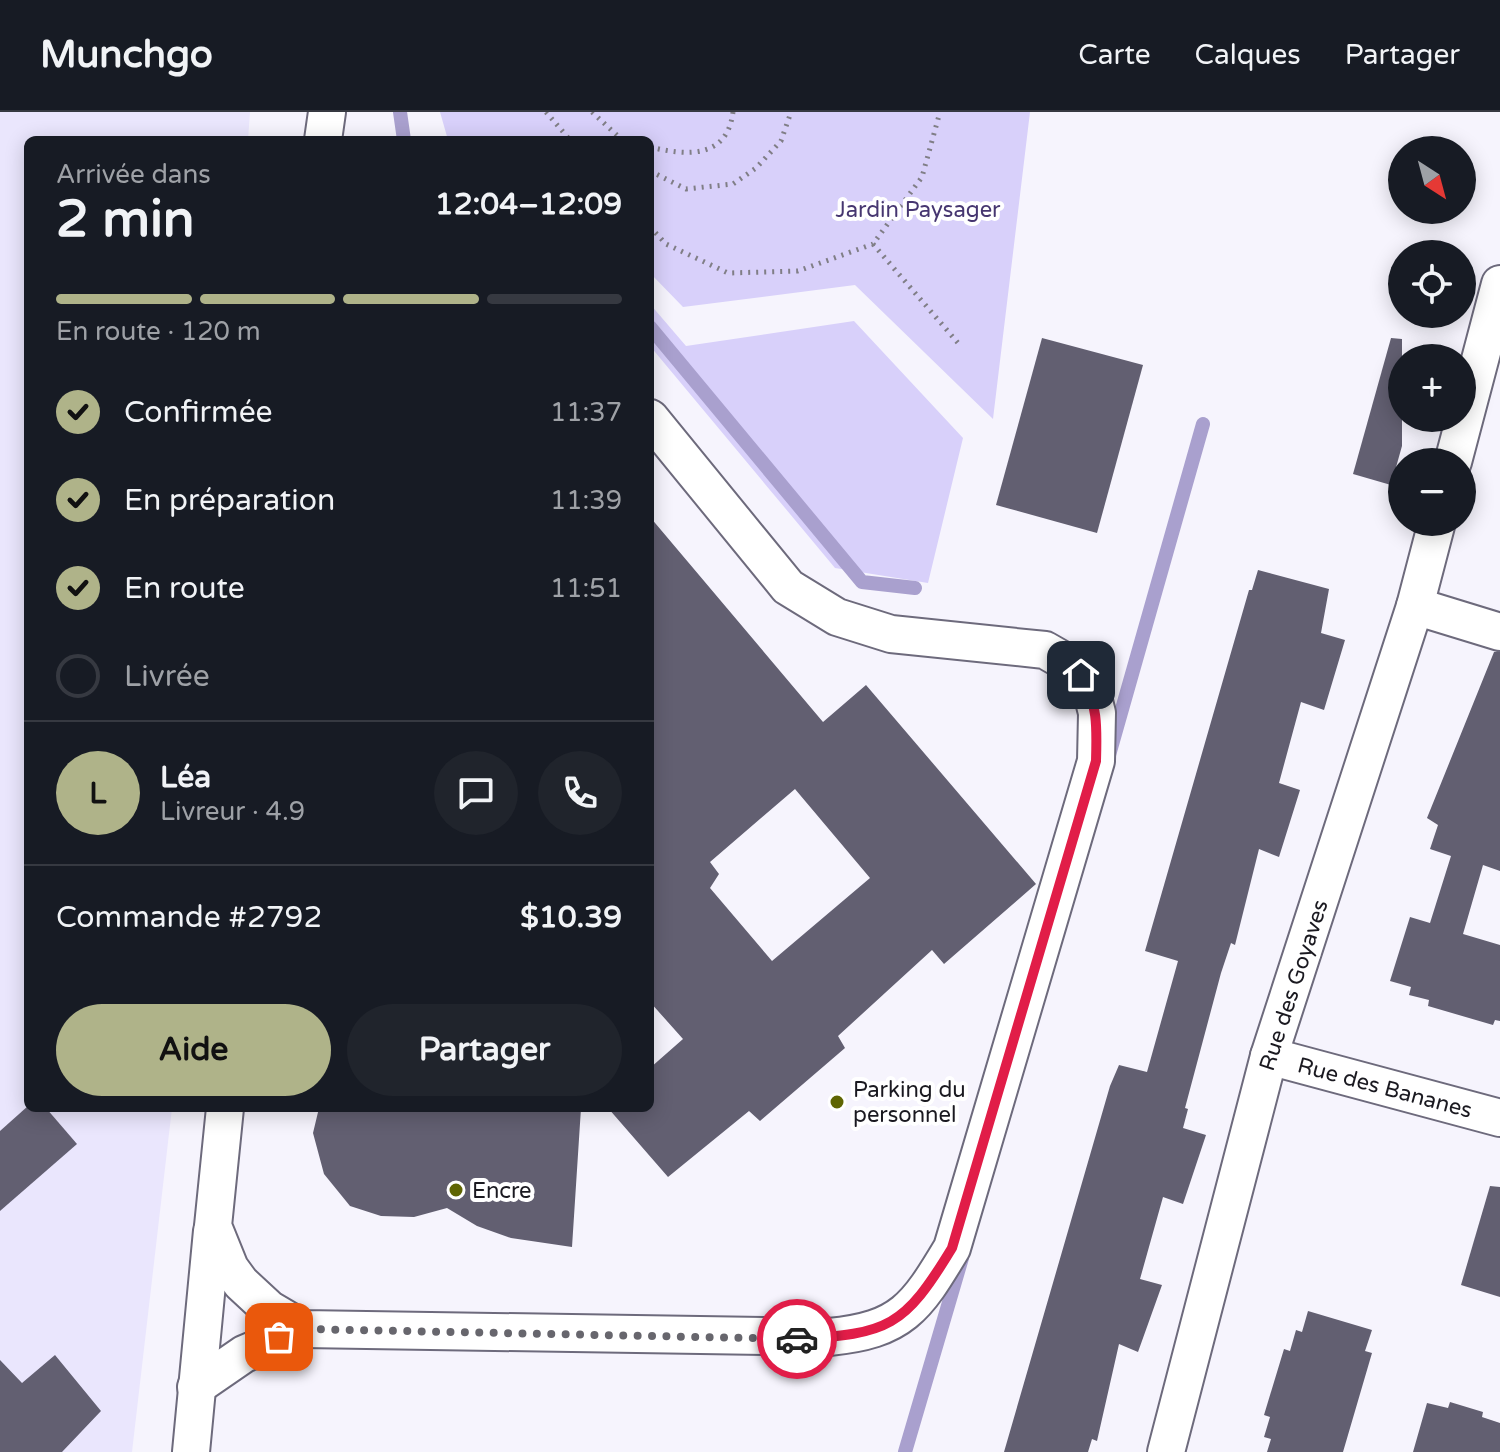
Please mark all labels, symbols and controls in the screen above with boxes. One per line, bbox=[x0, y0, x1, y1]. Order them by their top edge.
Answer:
text: Munchgo bbox=[40, 32, 213, 78]
text: Carte bbox=[1078, 38, 1151, 72]
text: Calques bbox=[1195, 38, 1301, 72]
text: Partager bbox=[1345, 38, 1460, 72]
north arrow bbox=[1388, 136, 1476, 224]
map controls bbox=[1388, 136, 1476, 536]
text: Arrivée dans bbox=[56, 159, 211, 190]
text: 12:04–12:09 bbox=[435, 186, 622, 223]
text: 2 min bbox=[56, 188, 195, 251]
park label: Jardin Paysager bbox=[835, 197, 1001, 223]
button: locate bbox=[1388, 240, 1476, 328]
text: En route · 120 m bbox=[56, 316, 261, 347]
button: + bbox=[1388, 344, 1476, 432]
icon: check bbox=[56, 390, 100, 434]
text: Confirmée bbox=[124, 394, 273, 431]
text: 11:37 bbox=[550, 397, 622, 428]
button: − bbox=[1388, 448, 1476, 536]
icon: check bbox=[56, 478, 100, 522]
text: En préparation bbox=[124, 482, 335, 519]
text: 11:39 bbox=[550, 485, 622, 516]
icon: check bbox=[56, 566, 100, 610]
text: En route bbox=[124, 570, 245, 607]
text: 11:51 bbox=[550, 573, 622, 604]
pin bbox=[1047, 641, 1115, 709]
icon: home bbox=[1059, 653, 1103, 697]
text: Livrée bbox=[124, 658, 210, 695]
button: chat bbox=[434, 751, 518, 835]
button: phone bbox=[538, 751, 622, 835]
text: Léa bbox=[160, 759, 211, 796]
text: L bbox=[89, 775, 107, 812]
text: Livreur · 4.9 bbox=[160, 796, 305, 827]
street label: Rue des Goyaves bbox=[1254, 897, 1334, 1074]
text: Commande #2792 bbox=[56, 899, 322, 936]
text: $10.39 bbox=[520, 899, 622, 936]
button: Aide bbox=[56, 1004, 331, 1096]
button: Partager bbox=[347, 1004, 622, 1096]
street label: Rue des Bananes bbox=[1295, 1052, 1475, 1124]
place label: Parking du personnel bbox=[853, 1077, 966, 1128]
marker: Parking du personnel bbox=[828, 1093, 846, 1111]
place label: Encre bbox=[472, 1178, 532, 1204]
marker: Encre bbox=[447, 1181, 465, 1199]
courier bbox=[757, 1299, 837, 1379]
pin bbox=[245, 1303, 313, 1371]
icon: bag bbox=[257, 1315, 301, 1359]
icon: car bbox=[775, 1317, 819, 1361]

